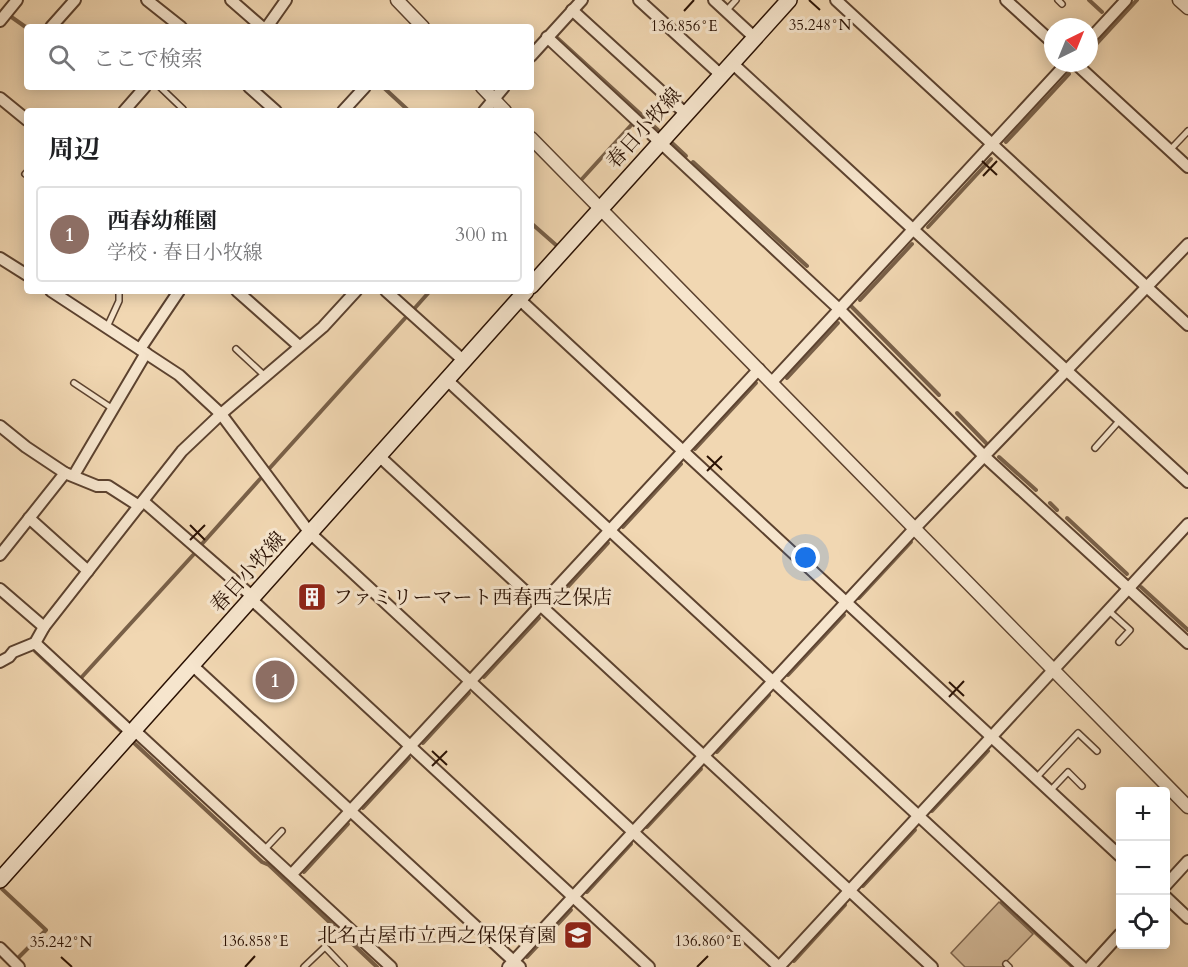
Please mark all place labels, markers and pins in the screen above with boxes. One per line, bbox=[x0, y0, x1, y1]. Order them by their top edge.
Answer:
building icon: ファミリーマート西春西之保店 bbox=[296, 581, 328, 613]
place label: ファミリーマート西春西之保店 bbox=[333, 584, 613, 611]
pin: 1 bbox=[256, 658, 294, 702]
school or university icon: 北名古屋市立西之保保育園 bbox=[562, 919, 594, 951]
place label: 北名古屋市立西之保保育園 bbox=[317, 922, 557, 949]

